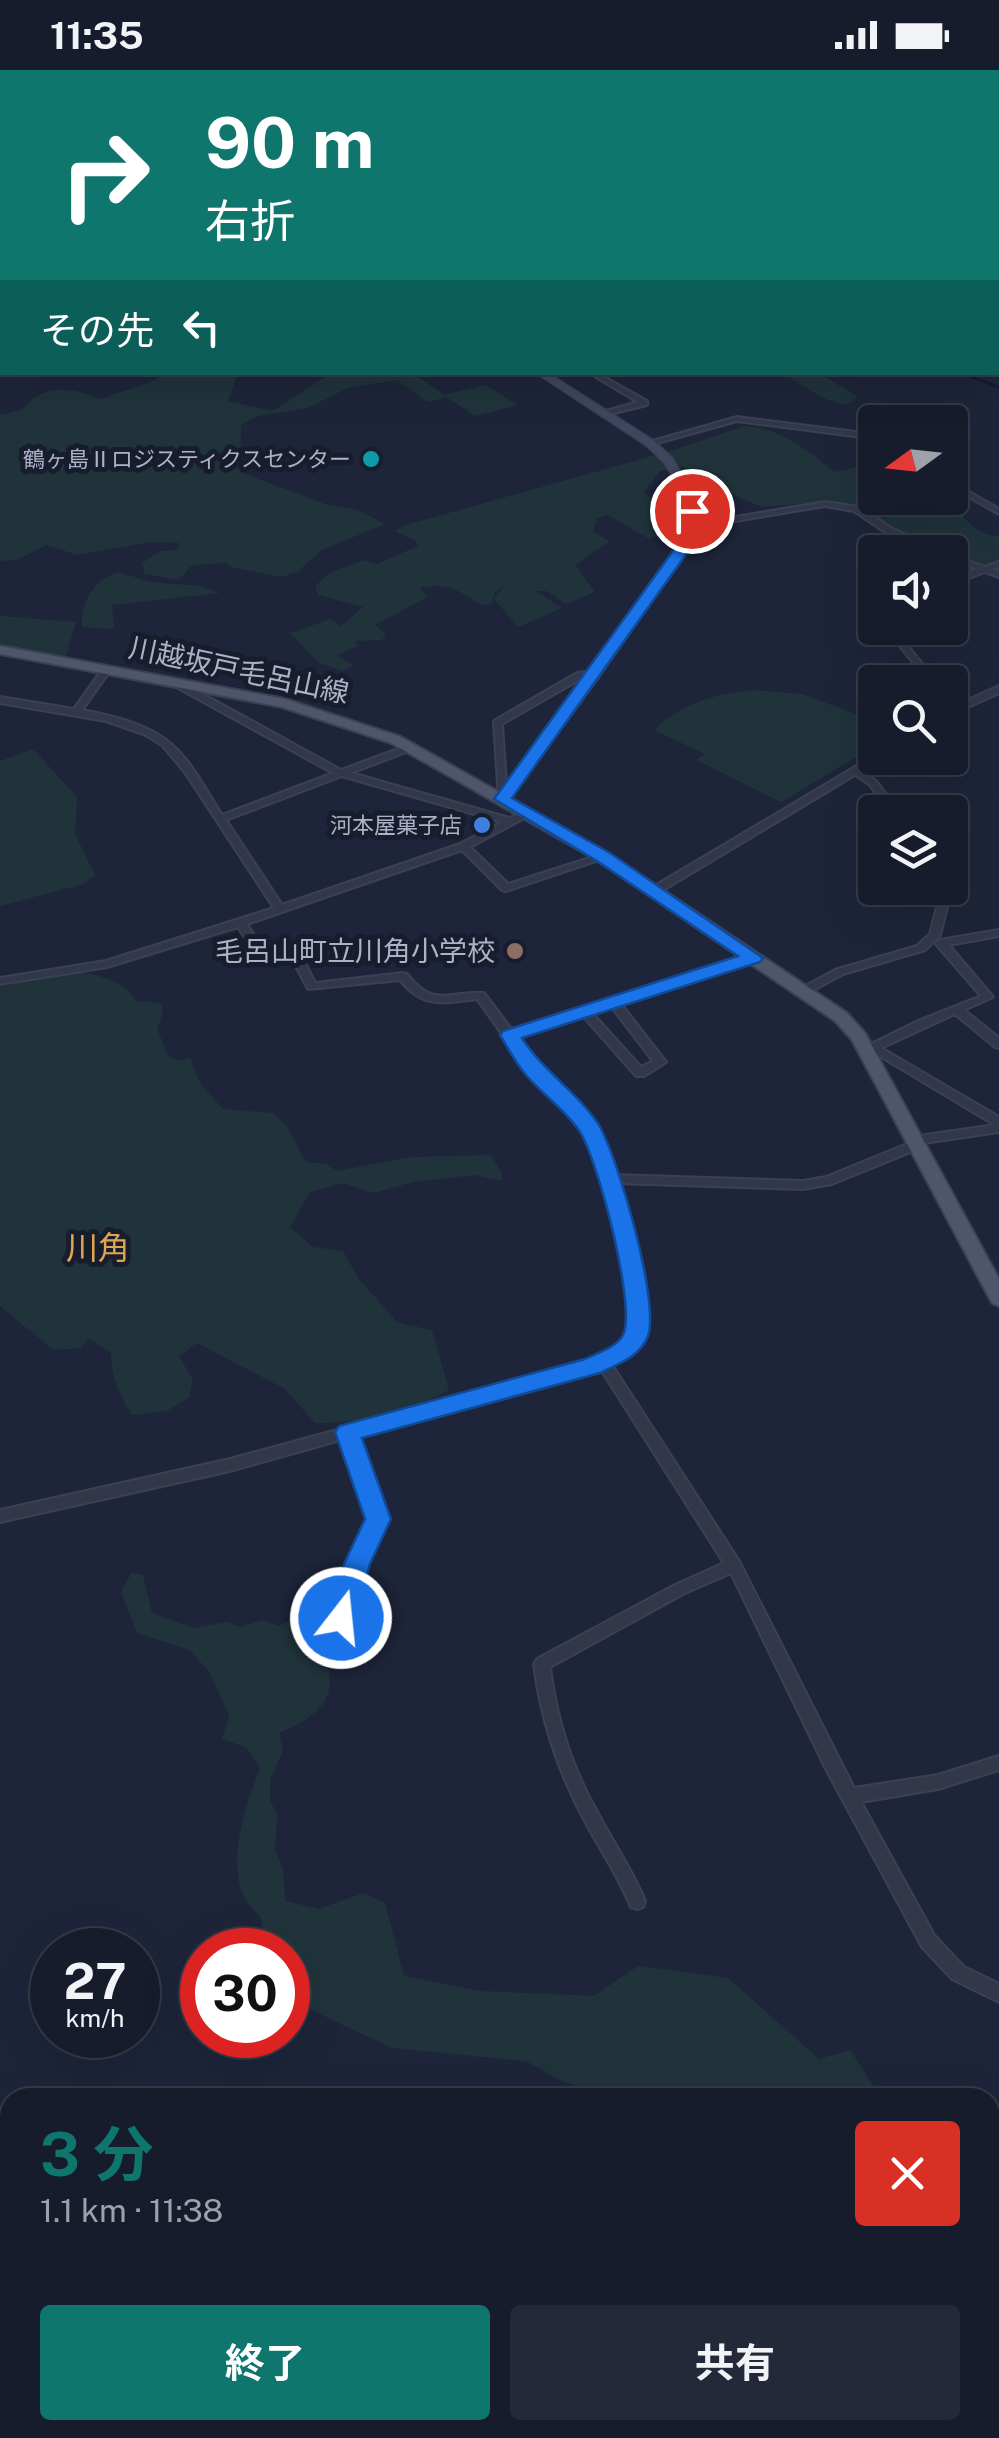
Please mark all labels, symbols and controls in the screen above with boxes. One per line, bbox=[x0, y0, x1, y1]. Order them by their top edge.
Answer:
text: 11:35 bbox=[50, 13, 144, 58]
text: 90 m bbox=[205, 101, 375, 184]
icon: right bbox=[40, 110, 170, 240]
text: 右折 bbox=[205, 194, 295, 247]
icon: left bbox=[174, 300, 229, 355]
text: その先 bbox=[40, 308, 154, 353]
north arrow bbox=[858, 405, 968, 515]
map controls bbox=[858, 405, 968, 905]
place label: 鶴ヶ島Ⅱロジスティクスセンター bbox=[23, 446, 351, 472]
marker: 鶴ヶ島Ⅱロジスティクスセンター bbox=[360, 448, 382, 470]
pin bbox=[650, 469, 735, 554]
icon: arrive bbox=[665, 484, 720, 539]
button: sound bbox=[858, 535, 968, 645]
street label: 川越坂戸毛呂山線 bbox=[126, 630, 352, 709]
button: search bbox=[858, 665, 968, 775]
button: layers bbox=[858, 795, 968, 905]
place label: 河本屋菓子店 bbox=[330, 812, 462, 838]
marker: 河本屋菓子店 bbox=[471, 814, 493, 836]
place label: 毛呂山町立川角小学校 bbox=[215, 934, 495, 967]
marker: 毛呂山町立川角小学校 bbox=[504, 940, 526, 962]
district label: 川角 bbox=[66, 1229, 130, 1266]
position arrow bbox=[289, 1566, 393, 1670]
speed limit sign: 30 bbox=[180, 1928, 310, 2058]
text: 27 bbox=[63, 1951, 127, 2010]
text: km/h bbox=[66, 2003, 124, 2033]
text: 3 分 bbox=[40, 2119, 153, 2190]
button: close bbox=[855, 2121, 960, 2226]
text: 1.1 km · 11:38 bbox=[40, 2192, 223, 2229]
button: 終了 bbox=[40, 2305, 490, 2420]
button: 共有 bbox=[510, 2305, 960, 2420]

